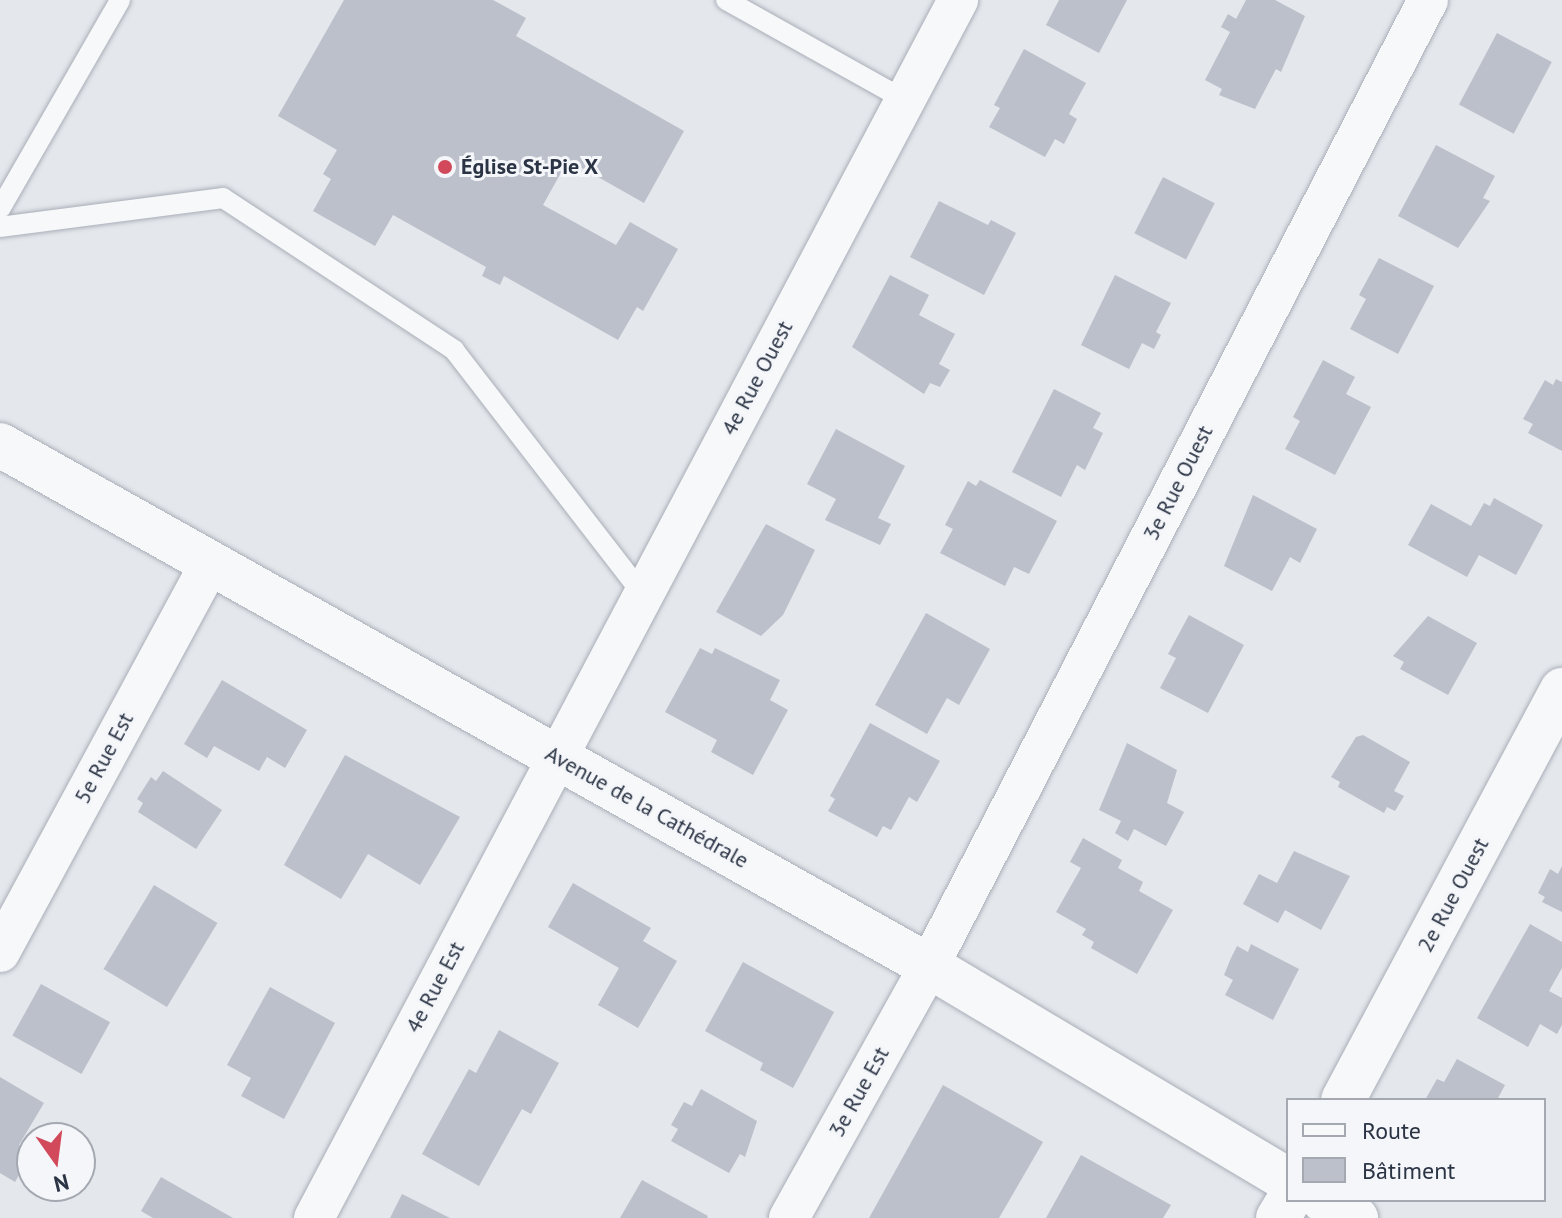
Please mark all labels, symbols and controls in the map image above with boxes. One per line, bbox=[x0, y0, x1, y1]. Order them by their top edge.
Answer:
place label: Église St-Pie X bbox=[461, 154, 599, 180]
marker: Église St-Pie X bbox=[436, 158, 454, 176]
street label: 4e Rue Ouest bbox=[716, 316, 798, 440]
street label: 3e Rue Ouest bbox=[1138, 421, 1218, 545]
street label: 5e Rue Est bbox=[69, 708, 139, 808]
street label: Avenue de la Cathédrale bbox=[541, 740, 753, 874]
street label: 2e Rue Ouest bbox=[1412, 833, 1494, 957]
street label: 4e Rue Est bbox=[400, 937, 470, 1037]
street label: 3e Rue Est bbox=[823, 1042, 895, 1142]
legend bbox=[1286, 1098, 1546, 1202]
text: Route bbox=[1362, 1115, 1421, 1146]
north arrow bbox=[16, 1122, 96, 1202]
text: Bâtiment bbox=[1362, 1155, 1455, 1186]
text: N bbox=[51, 1168, 72, 1199]

